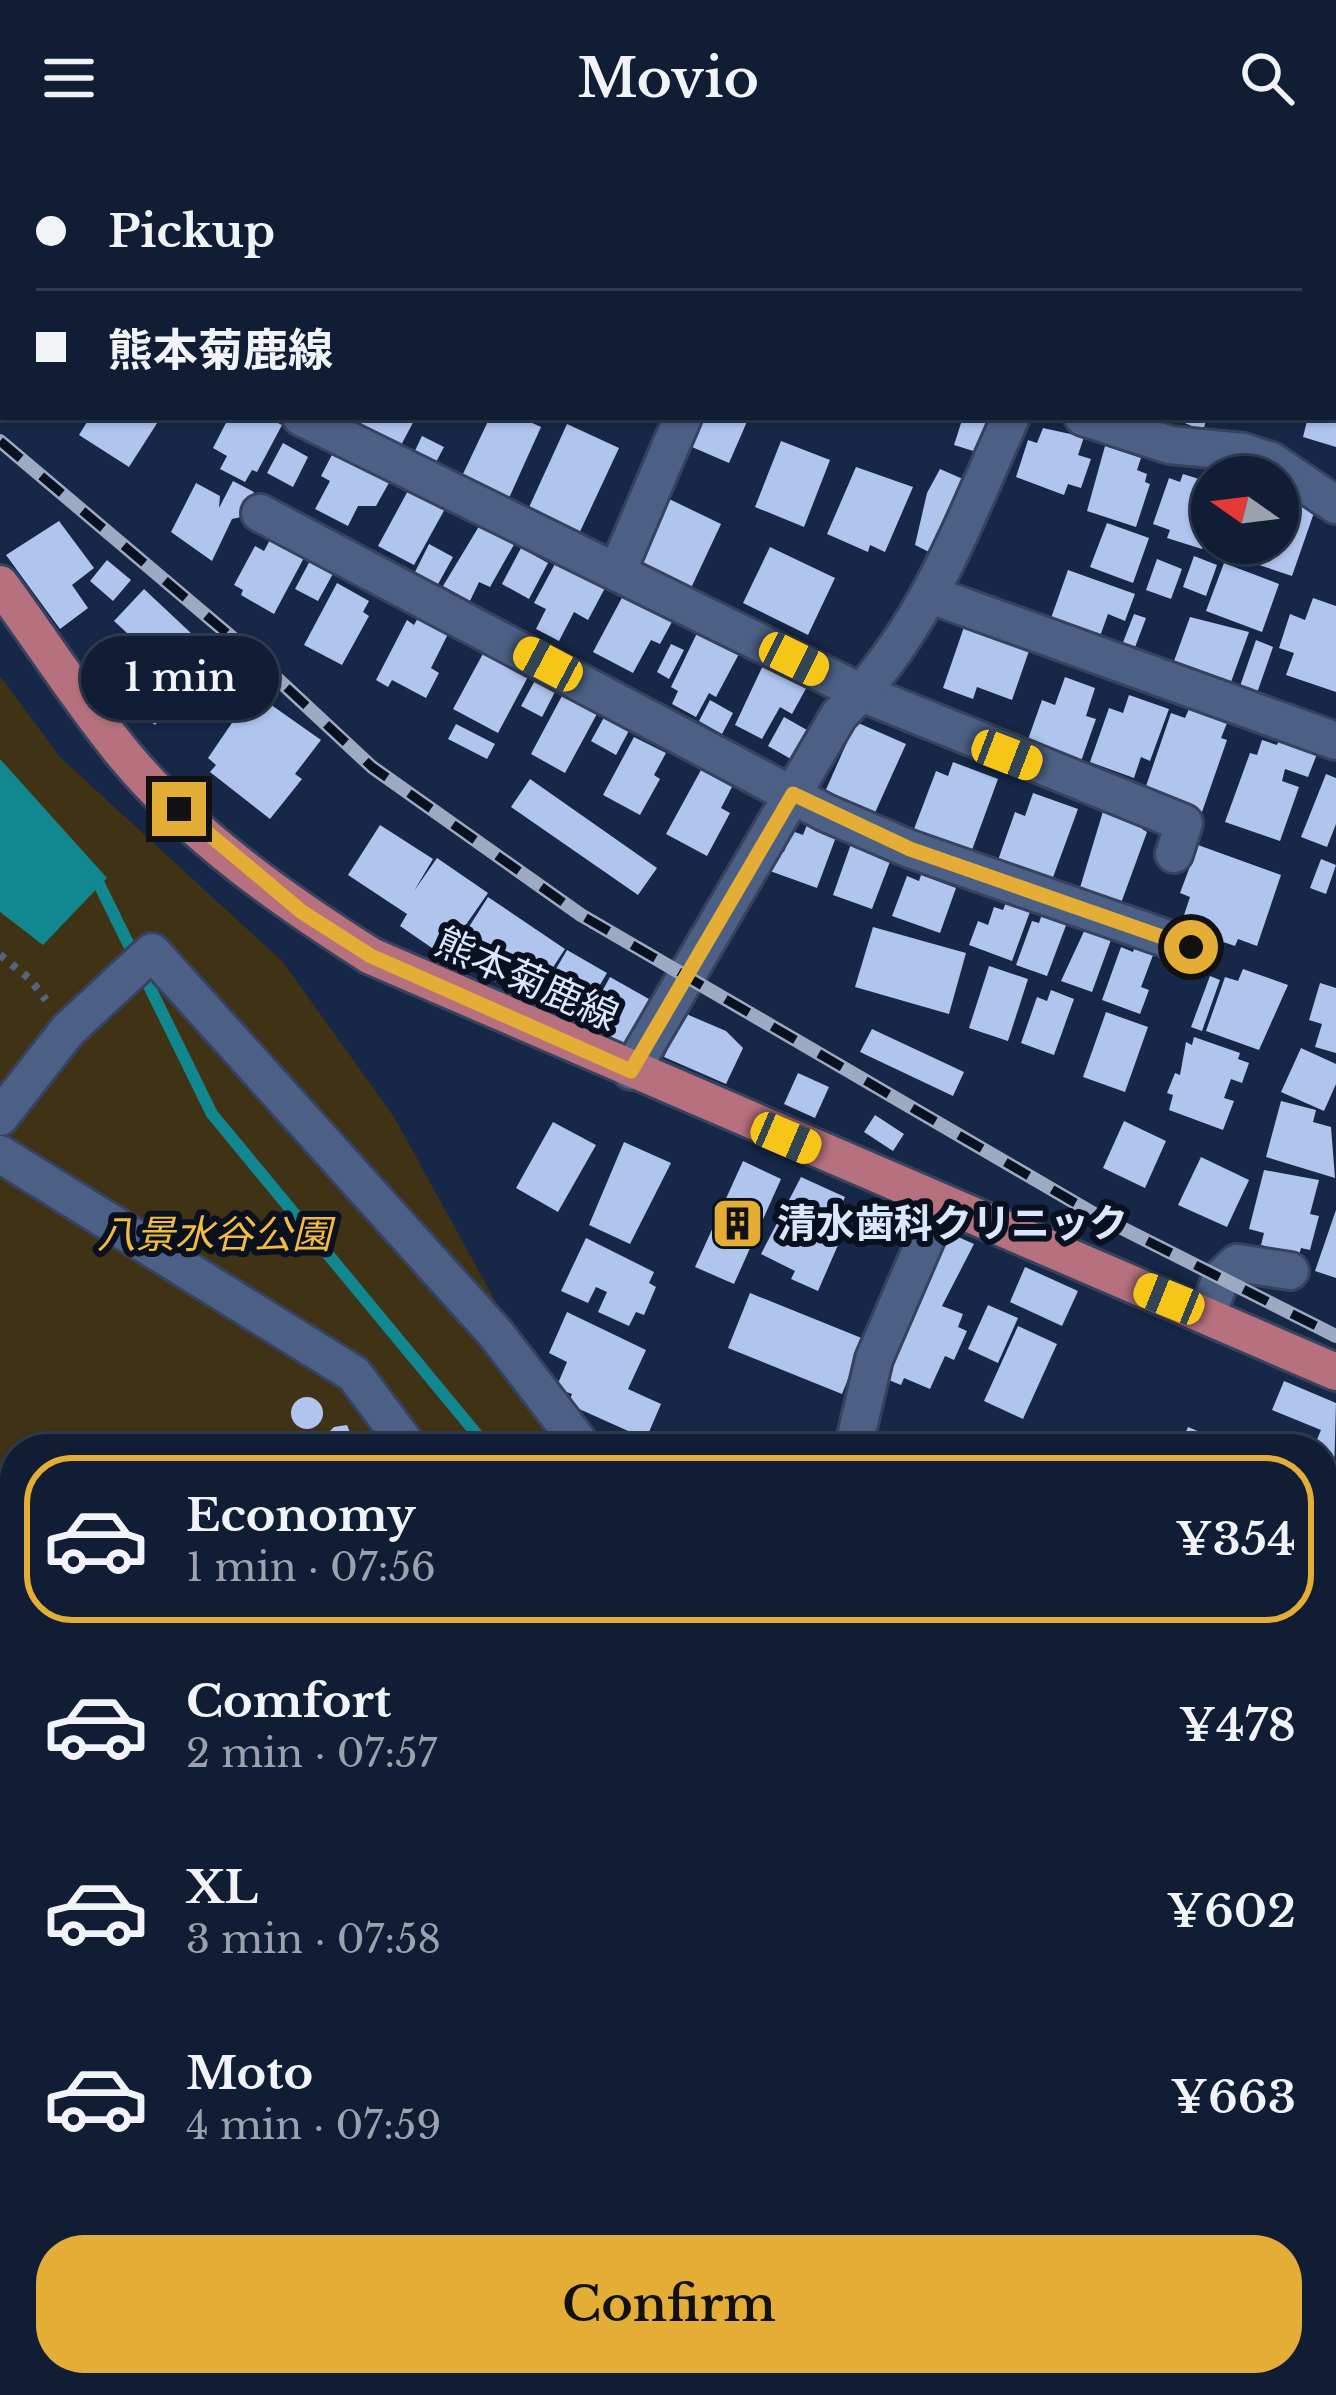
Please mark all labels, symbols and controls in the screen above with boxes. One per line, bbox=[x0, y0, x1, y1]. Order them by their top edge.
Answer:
icon: menu bbox=[36, 45, 102, 111]
text: Movio bbox=[577, 45, 759, 112]
icon: search bbox=[1234, 45, 1300, 111]
text: Pickup bbox=[108, 203, 275, 259]
text: 熊本菊鹿線 bbox=[108, 322, 333, 378]
north arrow bbox=[1191, 456, 1299, 564]
map controls bbox=[1191, 456, 1299, 564]
car bbox=[754, 627, 834, 691]
car bbox=[508, 631, 588, 697]
callout: 1 min bbox=[80, 635, 278, 719]
text: 1 min bbox=[124, 653, 236, 702]
car bbox=[967, 725, 1047, 785]
route end bbox=[152, 782, 206, 836]
street label: 熊本菊鹿線 bbox=[428, 917, 626, 1041]
route start bbox=[1164, 920, 1218, 974]
car bbox=[746, 1107, 826, 1169]
building icon: 清水歯科クリニック bbox=[710, 1195, 766, 1251]
place label: 清水歯科クリニック bbox=[777, 1199, 1128, 1248]
park label: 八景水谷公園 bbox=[97, 1210, 336, 1259]
car bbox=[1129, 1269, 1209, 1329]
icon: car bbox=[42, 1485, 150, 1593]
text: Economy bbox=[186, 1487, 416, 1543]
text: ¥354 bbox=[1175, 1511, 1296, 1567]
text: 1 min · 07:56 bbox=[186, 1543, 436, 1592]
icon: car bbox=[42, 1671, 150, 1779]
text: Comfort bbox=[186, 1673, 391, 1729]
text: ¥478 bbox=[1178, 1697, 1296, 1753]
text: 2 min · 07:57 bbox=[186, 1729, 437, 1778]
icon: car bbox=[42, 1857, 150, 1965]
text: XL bbox=[186, 1859, 258, 1915]
text: ¥602 bbox=[1166, 1883, 1296, 1939]
text: 3 min · 07:58 bbox=[186, 1915, 441, 1964]
icon: car bbox=[42, 2043, 150, 2151]
text: Moto bbox=[186, 2045, 313, 2101]
text: ¥663 bbox=[1170, 2069, 1296, 2125]
text: 4 min · 07:59 bbox=[186, 2101, 441, 2150]
button: Confirm bbox=[36, 2235, 1302, 2373]

